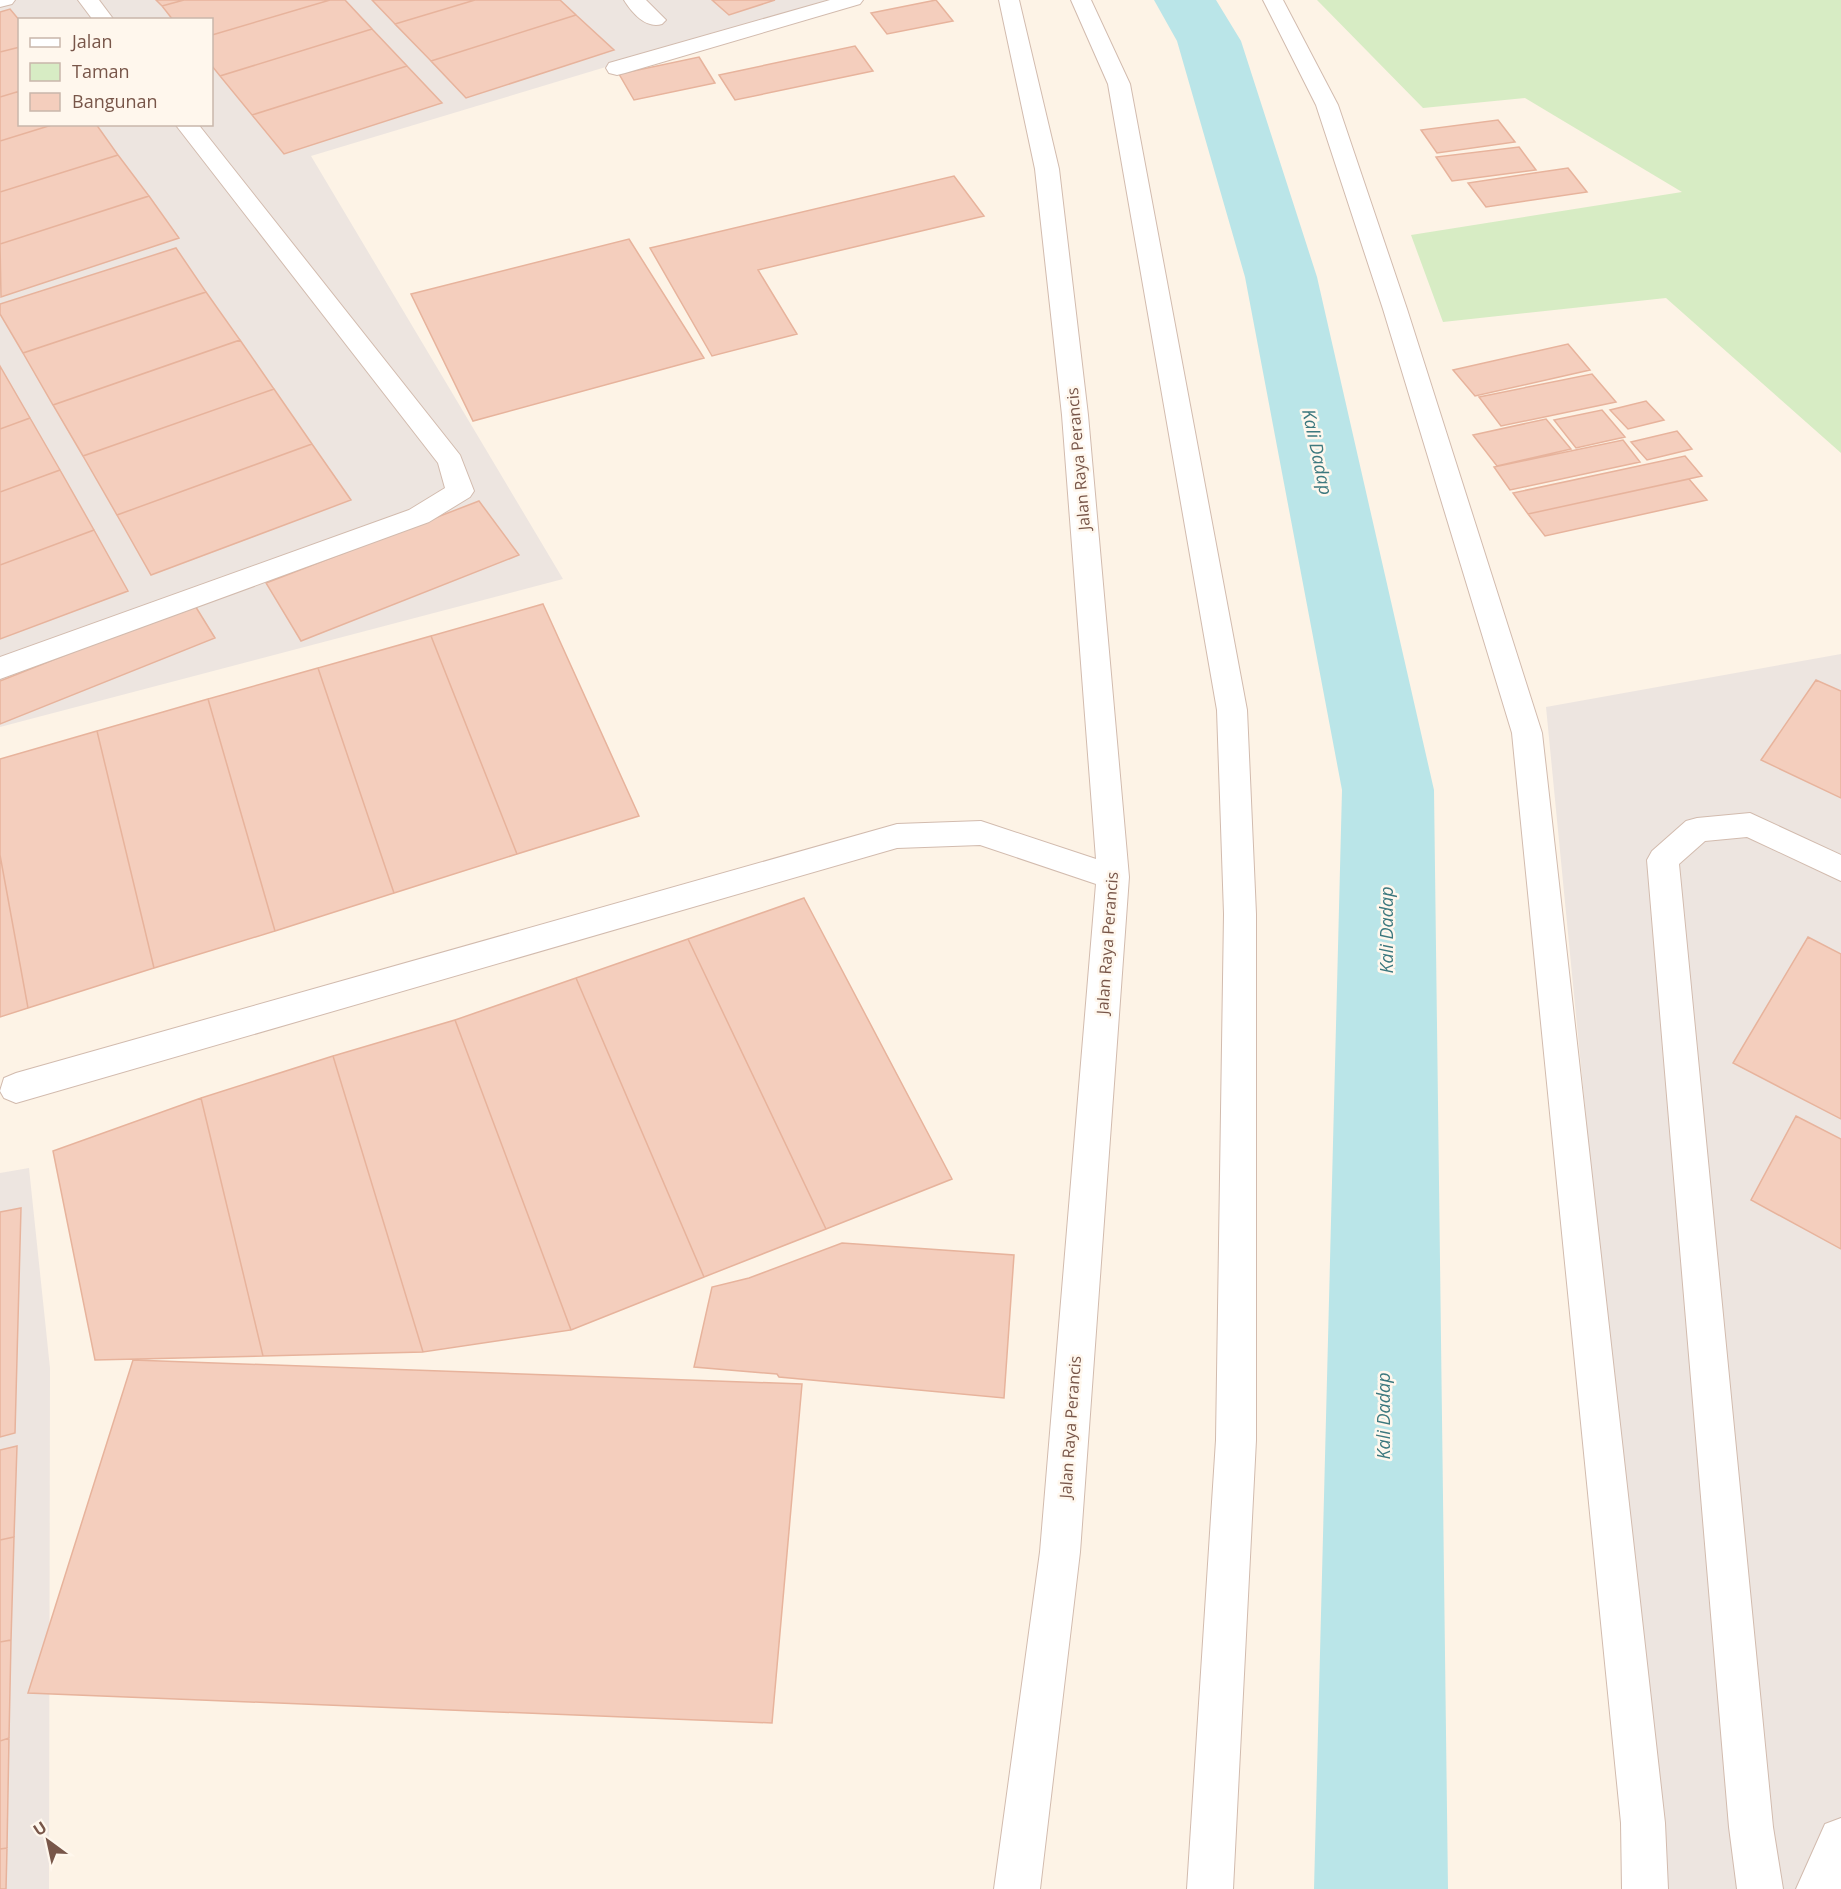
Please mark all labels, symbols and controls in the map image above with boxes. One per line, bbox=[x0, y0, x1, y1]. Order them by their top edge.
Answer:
legend bbox=[18, 18, 213, 126]
text: Jalan bbox=[70, 29, 112, 53]
text: Taman bbox=[72, 59, 130, 83]
text: Bangunan bbox=[72, 89, 158, 113]
street label: Jalan Raya Perancis bbox=[1061, 387, 1095, 533]
water label: Kali Dadap bbox=[1297, 407, 1339, 497]
street label: Jalan Raya Perancis bbox=[1091, 871, 1123, 1017]
water label: Kali Dadap bbox=[1374, 886, 1398, 974]
street label: Jalan Raya Perancis bbox=[1054, 1355, 1086, 1501]
water label: Kali Dadap bbox=[1371, 1372, 1395, 1460]
north arrow bbox=[18, 1811, 78, 1871]
text: U bbox=[29, 1816, 51, 1841]

